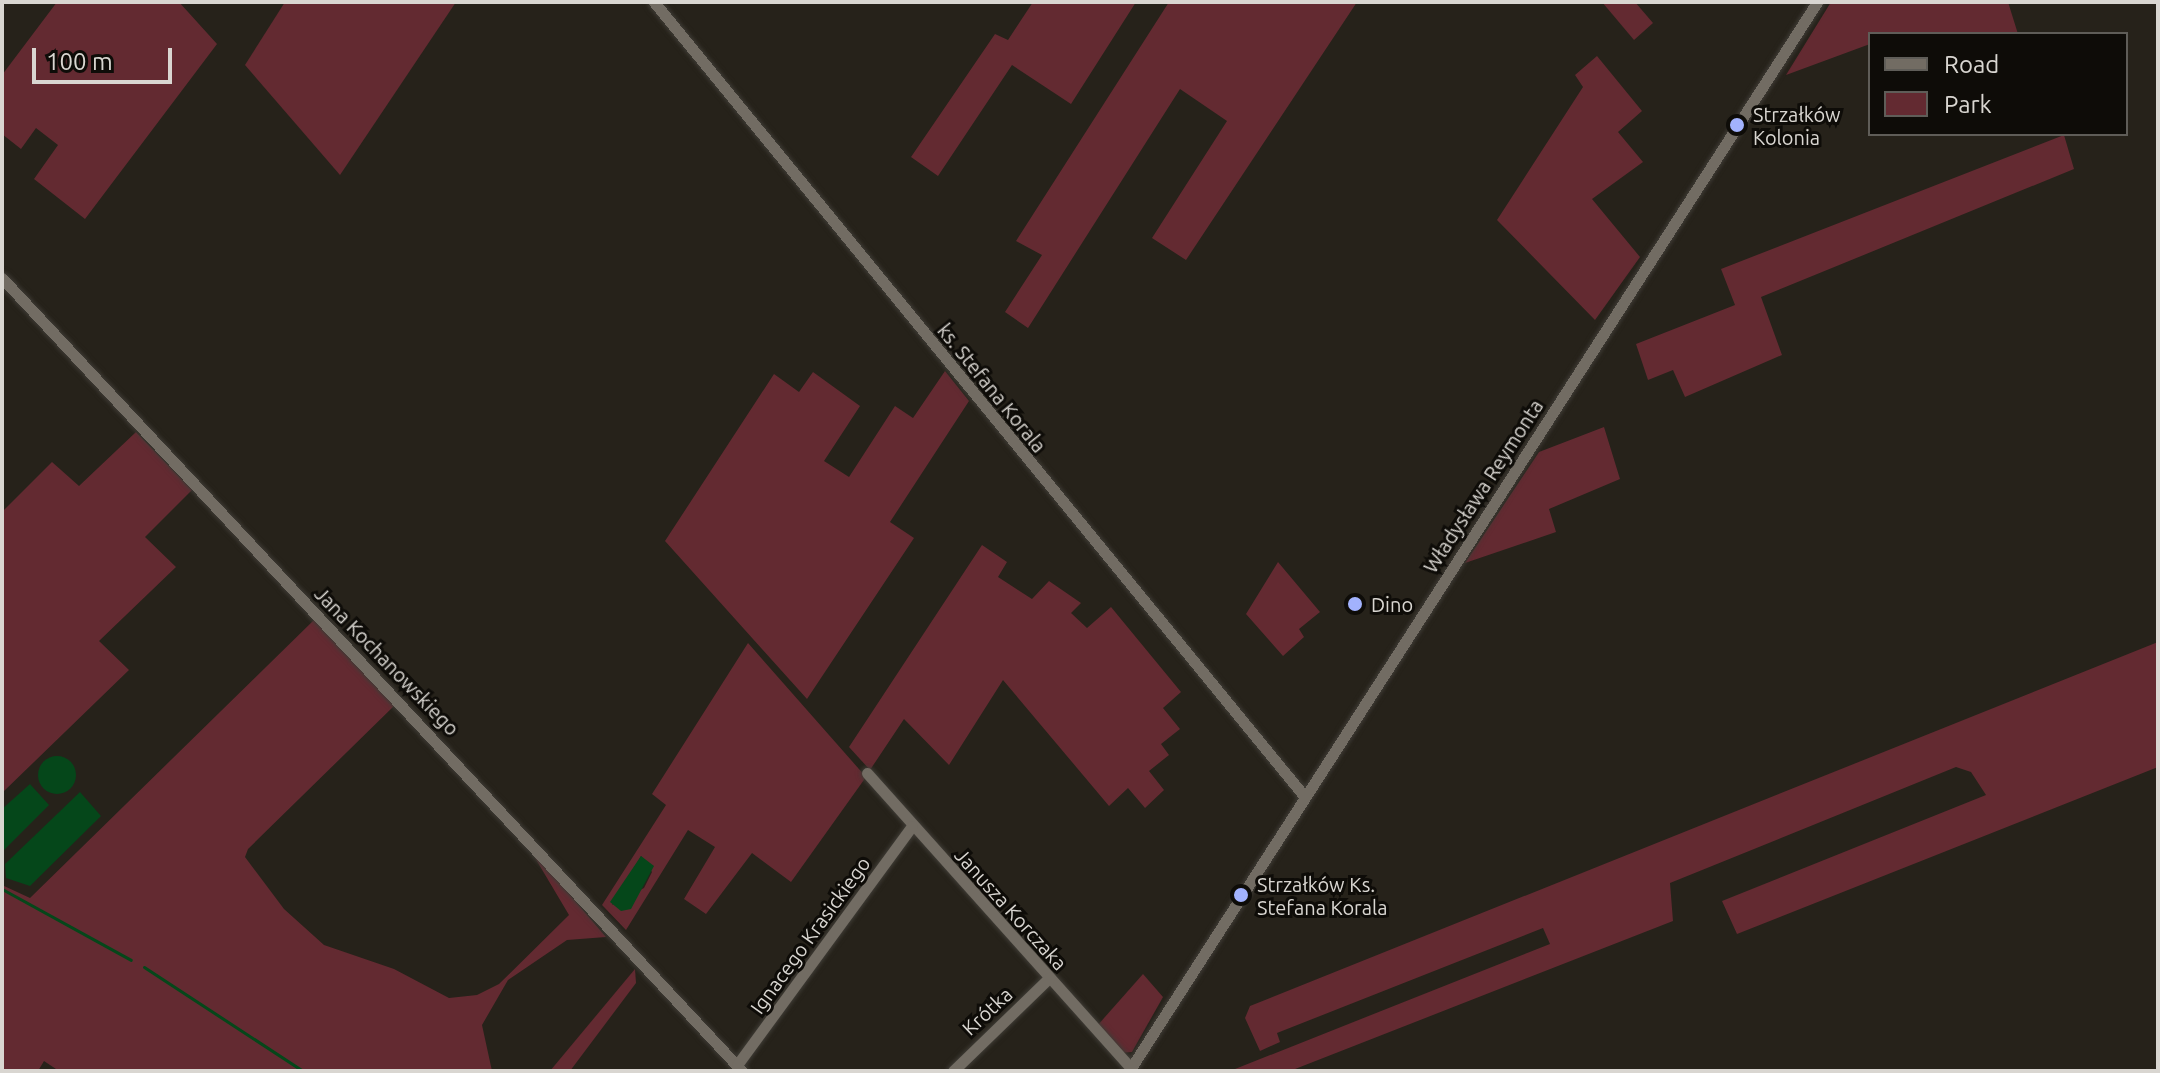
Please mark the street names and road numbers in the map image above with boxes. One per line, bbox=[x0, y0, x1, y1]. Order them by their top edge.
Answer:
street label: ks. Stefana Korala bbox=[933, 319, 1051, 457]
street label: Władysława Reymonta bbox=[1418, 395, 1548, 577]
street label: Jana Kochanowskiego bbox=[310, 582, 464, 740]
street label: Janusza Korczaka bbox=[950, 843, 1072, 975]
street label: Ignacego Krasickiego bbox=[745, 852, 875, 1018]
street label: Krótka bbox=[957, 982, 1017, 1040]

